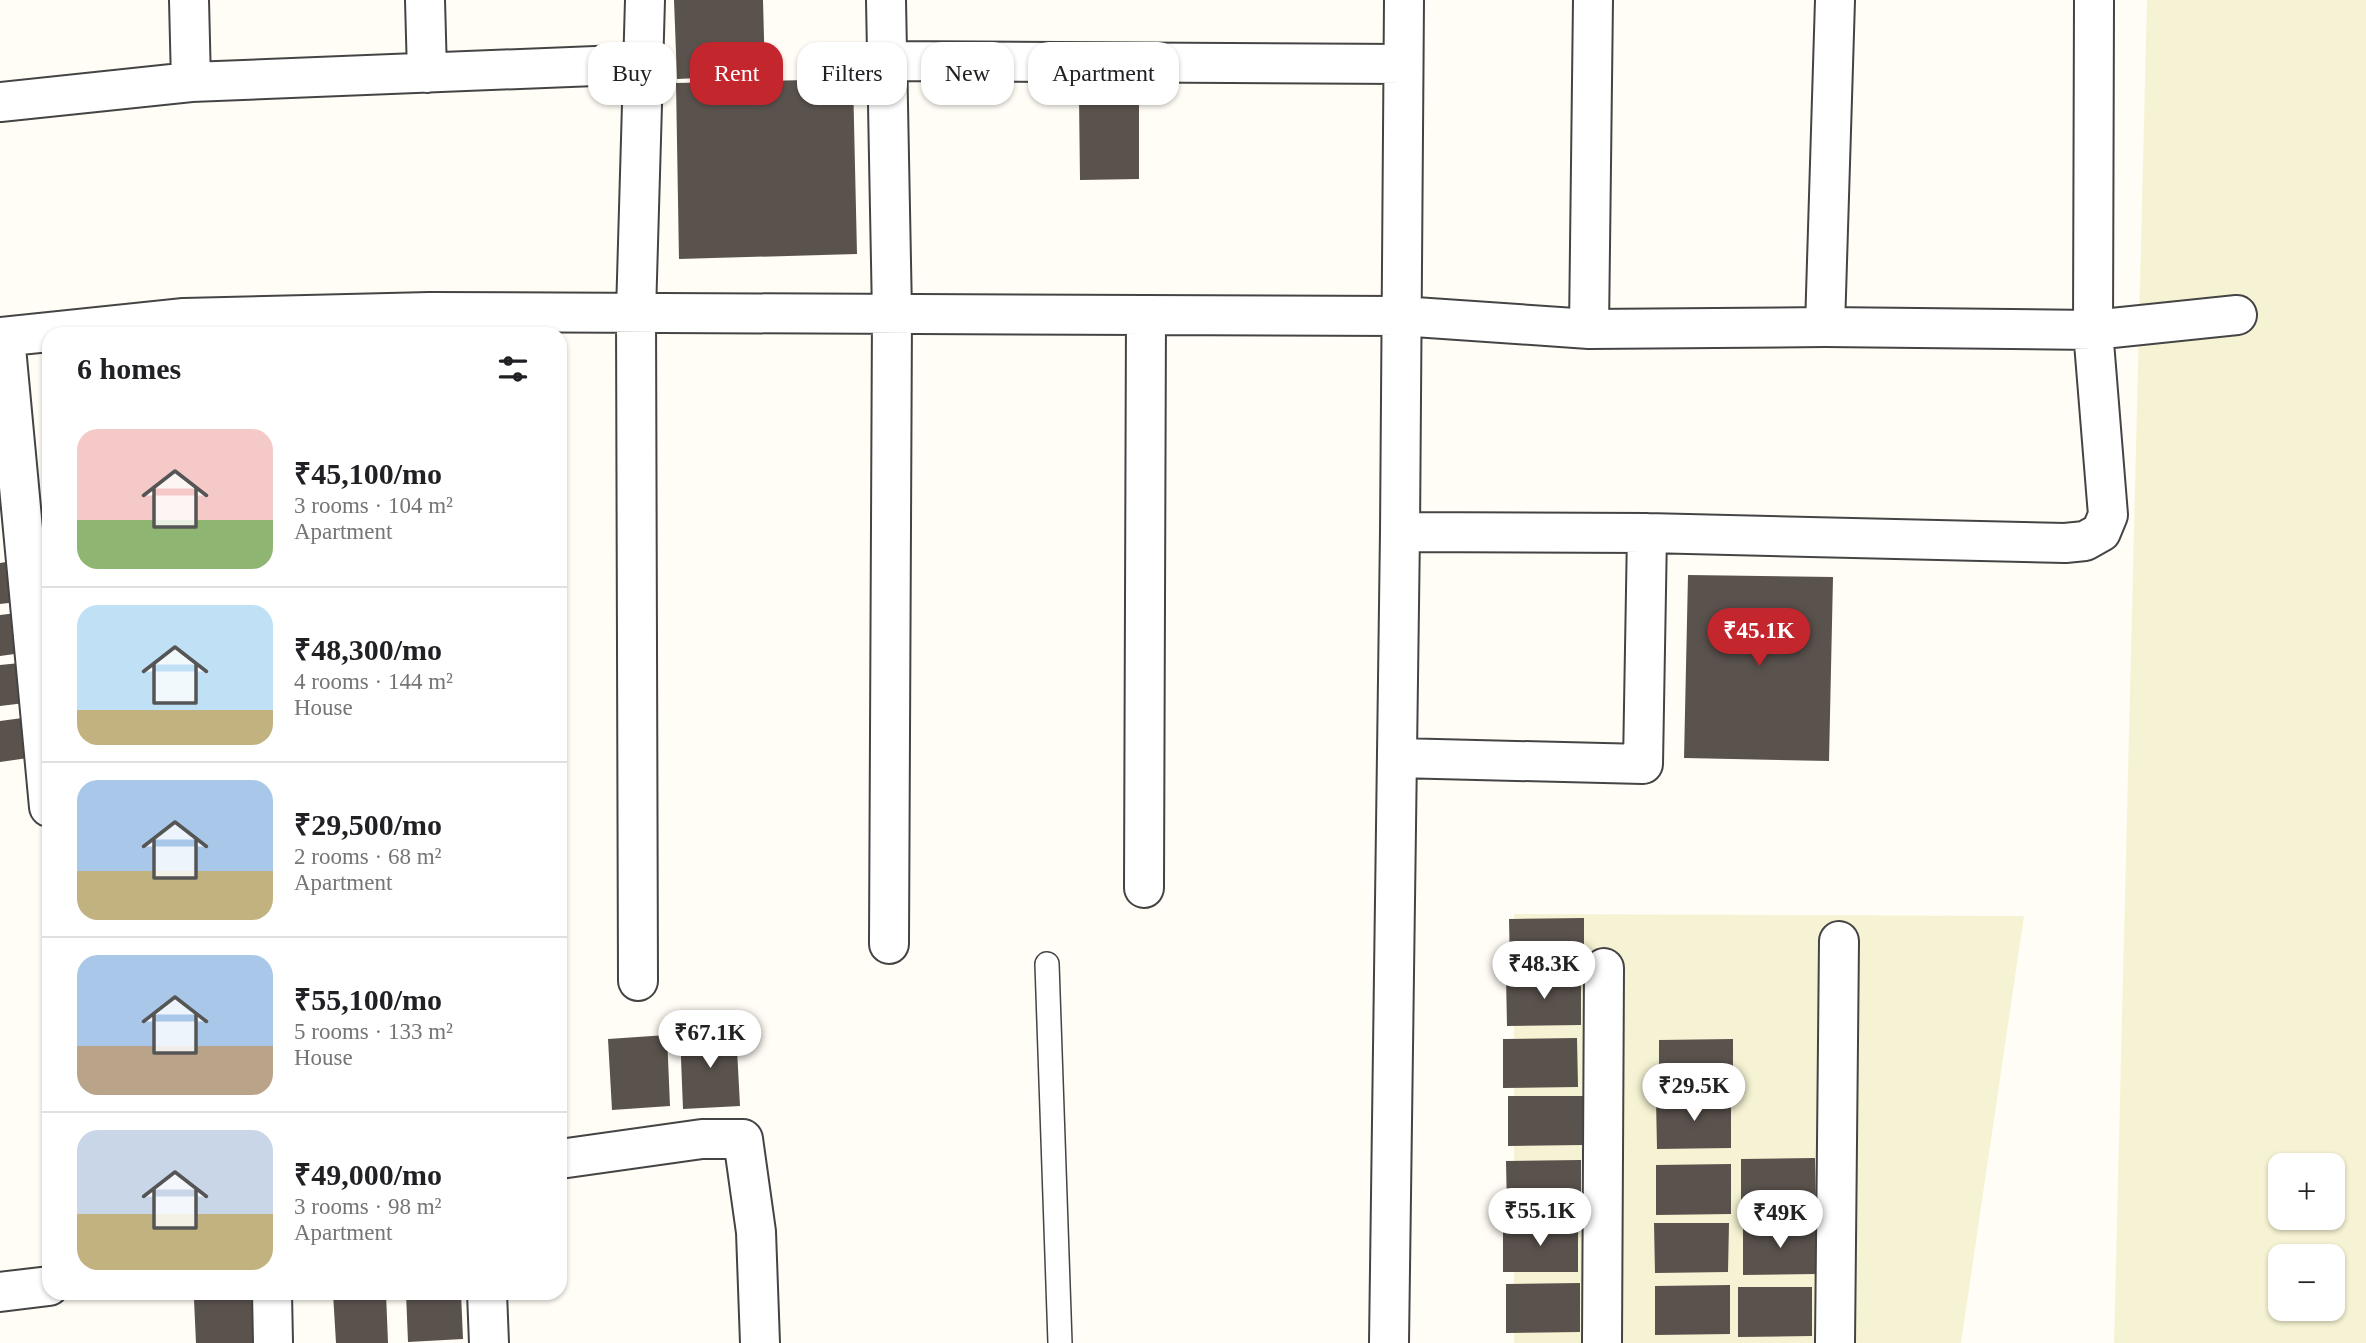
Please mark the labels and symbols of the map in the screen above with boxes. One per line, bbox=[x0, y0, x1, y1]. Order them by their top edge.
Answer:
pin: ₹45.1K bbox=[1702, 608, 1816, 668]
pin: ₹48.3K bbox=[1487, 942, 1601, 1001]
pin: ₹67.1K bbox=[653, 1010, 767, 1070]
pin: ₹29.5K bbox=[1637, 1064, 1751, 1123]
pin: ₹55.1K bbox=[1483, 1188, 1597, 1248]
pin: ₹49K bbox=[1739, 1190, 1821, 1250]

